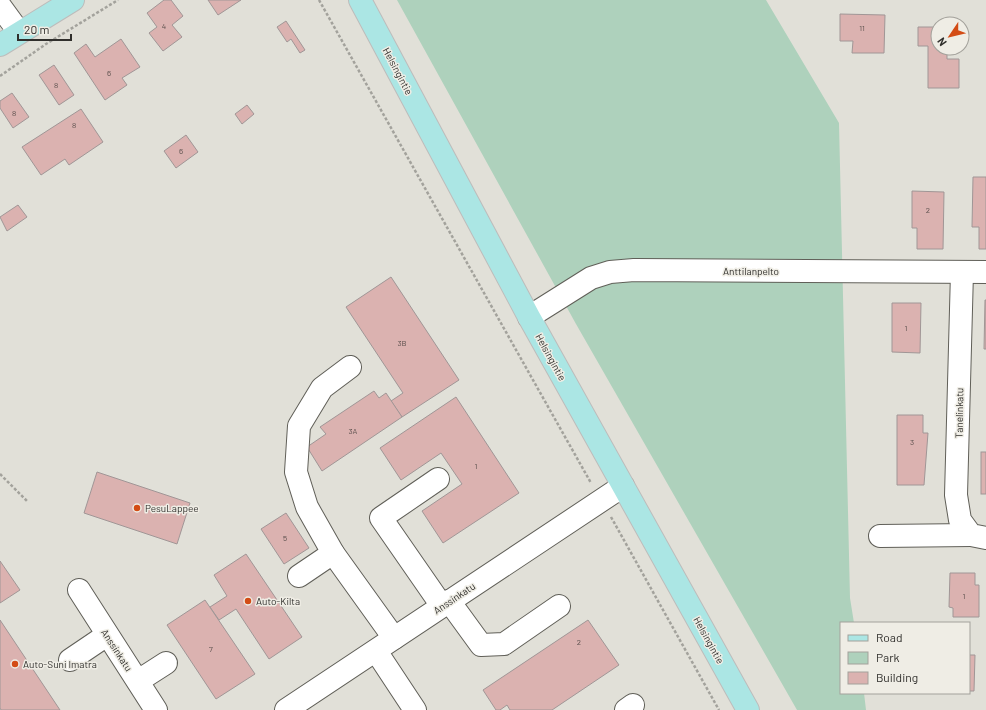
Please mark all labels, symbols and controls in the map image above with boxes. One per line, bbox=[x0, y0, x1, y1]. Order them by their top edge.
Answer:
scale bar bbox=[18, 16, 71, 42]
north arrow bbox=[930, 16, 970, 56]
house number: 4 bbox=[162, 21, 166, 31]
text: 20 m bbox=[24, 22, 50, 36]
house number: 11 bbox=[859, 23, 865, 33]
text: N bbox=[934, 35, 949, 49]
street label: Helsingintie bbox=[381, 45, 415, 97]
house number: 6 bbox=[107, 68, 111, 78]
house number: 8 bbox=[54, 80, 58, 90]
house number: 8 bbox=[12, 108, 16, 118]
house number: 8 bbox=[72, 120, 76, 130]
house number: 6 bbox=[179, 146, 183, 156]
house number: 2 bbox=[926, 205, 930, 215]
street label: Anttilanpelto bbox=[723, 265, 779, 277]
house number: 1 bbox=[905, 323, 908, 333]
street label: Helsingintie bbox=[533, 331, 569, 383]
house number: 3B bbox=[397, 338, 407, 348]
street label: Tanelinkatu bbox=[953, 388, 965, 438]
house number: 3A bbox=[349, 426, 358, 436]
house number: 3 bbox=[910, 437, 914, 447]
house number: 1 bbox=[475, 461, 478, 471]
place label: PesuLappee bbox=[145, 502, 199, 514]
marker: PesuLappee bbox=[132, 503, 142, 513]
house number: 5 bbox=[283, 533, 287, 543]
street label: Anssinkatu bbox=[431, 580, 477, 616]
house number: 1 bbox=[963, 591, 966, 601]
place label: Auto-Kilta bbox=[256, 595, 300, 607]
marker: Auto-Kilta bbox=[243, 596, 253, 606]
street label: Helsingintie bbox=[691, 614, 727, 666]
legend bbox=[840, 622, 970, 694]
street label: Anssinkatu bbox=[99, 627, 135, 673]
text: Road bbox=[876, 630, 903, 644]
house number: 2 bbox=[577, 637, 581, 647]
house number: 7 bbox=[209, 644, 213, 654]
text: Park bbox=[876, 650, 900, 664]
place label: Auto-Suni Imatra bbox=[23, 658, 97, 670]
marker: Auto-Suni Imatra bbox=[10, 659, 20, 669]
text: Building bbox=[876, 670, 918, 684]

